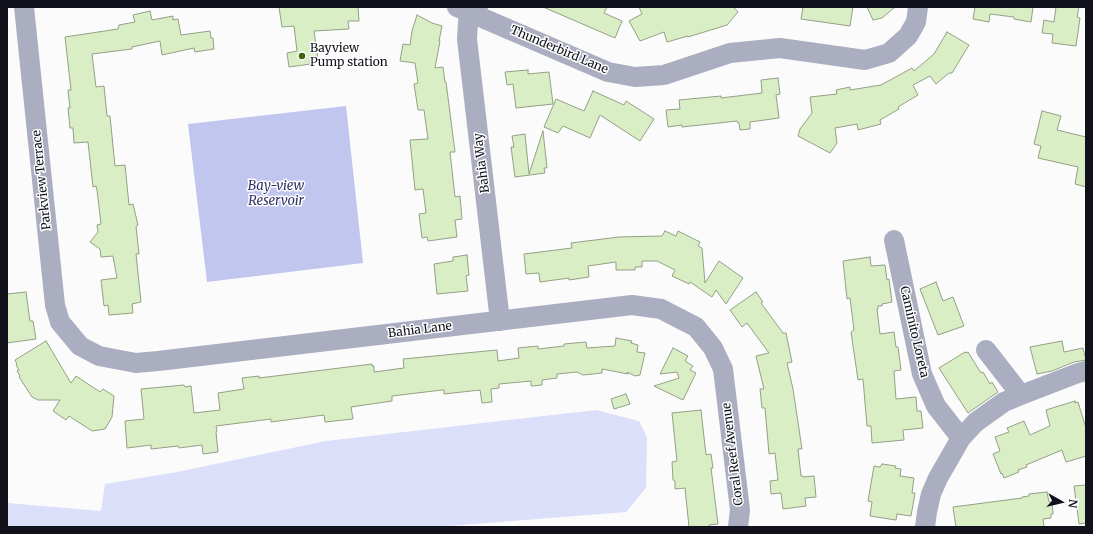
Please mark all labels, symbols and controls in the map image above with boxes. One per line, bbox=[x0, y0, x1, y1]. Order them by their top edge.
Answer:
street label: Thunderbird Lane bbox=[508, 23, 610, 77]
place label: Bayview Pump station bbox=[310, 42, 388, 70]
marker: Bayview Pump station bbox=[297, 51, 307, 61]
street label: Parkview Terrace bbox=[30, 129, 54, 231]
street label: Bahia Way bbox=[471, 132, 493, 194]
water label: Bay-view Reservoir bbox=[248, 178, 304, 209]
street label: Caminito Loreta bbox=[897, 285, 931, 379]
street label: Bahia Lane bbox=[387, 319, 453, 341]
street label: Coral Reef Avenue bbox=[720, 402, 746, 506]
north arrow bbox=[1041, 482, 1081, 522]
text: N bbox=[1065, 498, 1080, 509]

